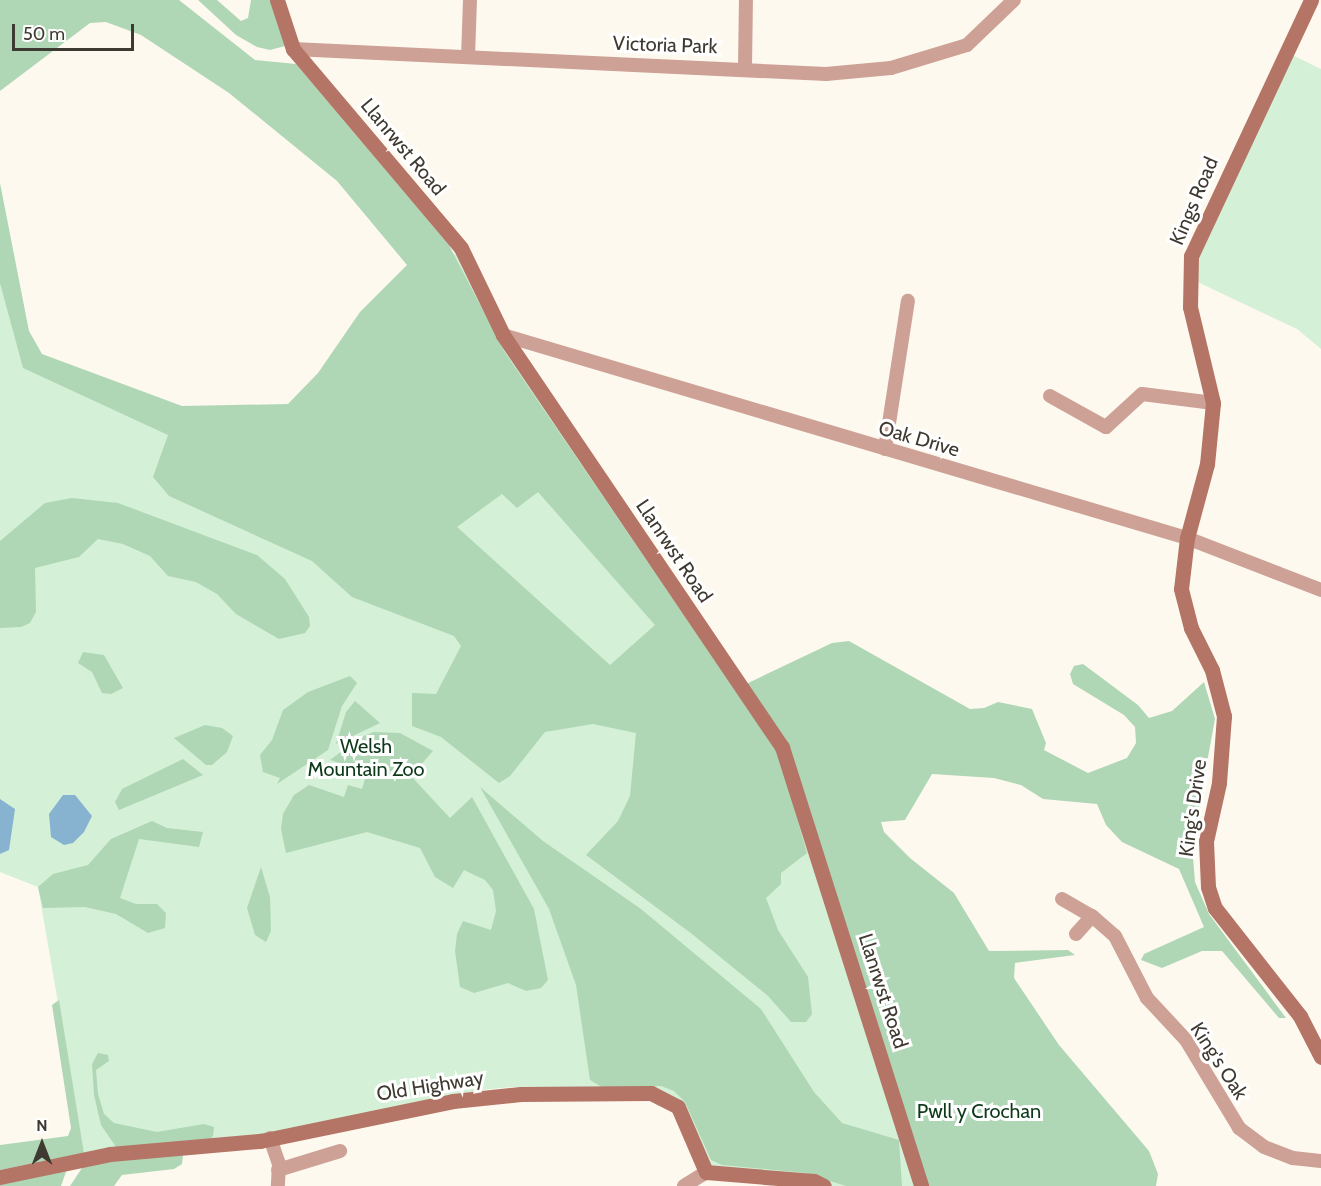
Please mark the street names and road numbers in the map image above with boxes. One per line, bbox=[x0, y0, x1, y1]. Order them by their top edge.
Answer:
street label: Victoria Park bbox=[612, 31, 718, 59]
street label: Llanrwst Road bbox=[355, 94, 451, 200]
street label: Kings Road bbox=[1165, 153, 1223, 249]
street label: Oak Drive bbox=[876, 416, 962, 462]
street label: Llanrwst Road bbox=[631, 495, 717, 607]
street label: King's Drive bbox=[1174, 758, 1212, 858]
street label: Llanrwst Road bbox=[853, 931, 913, 1051]
street label: King's Oak bbox=[1185, 1018, 1253, 1104]
street label: Old Highway bbox=[375, 1066, 485, 1106]

